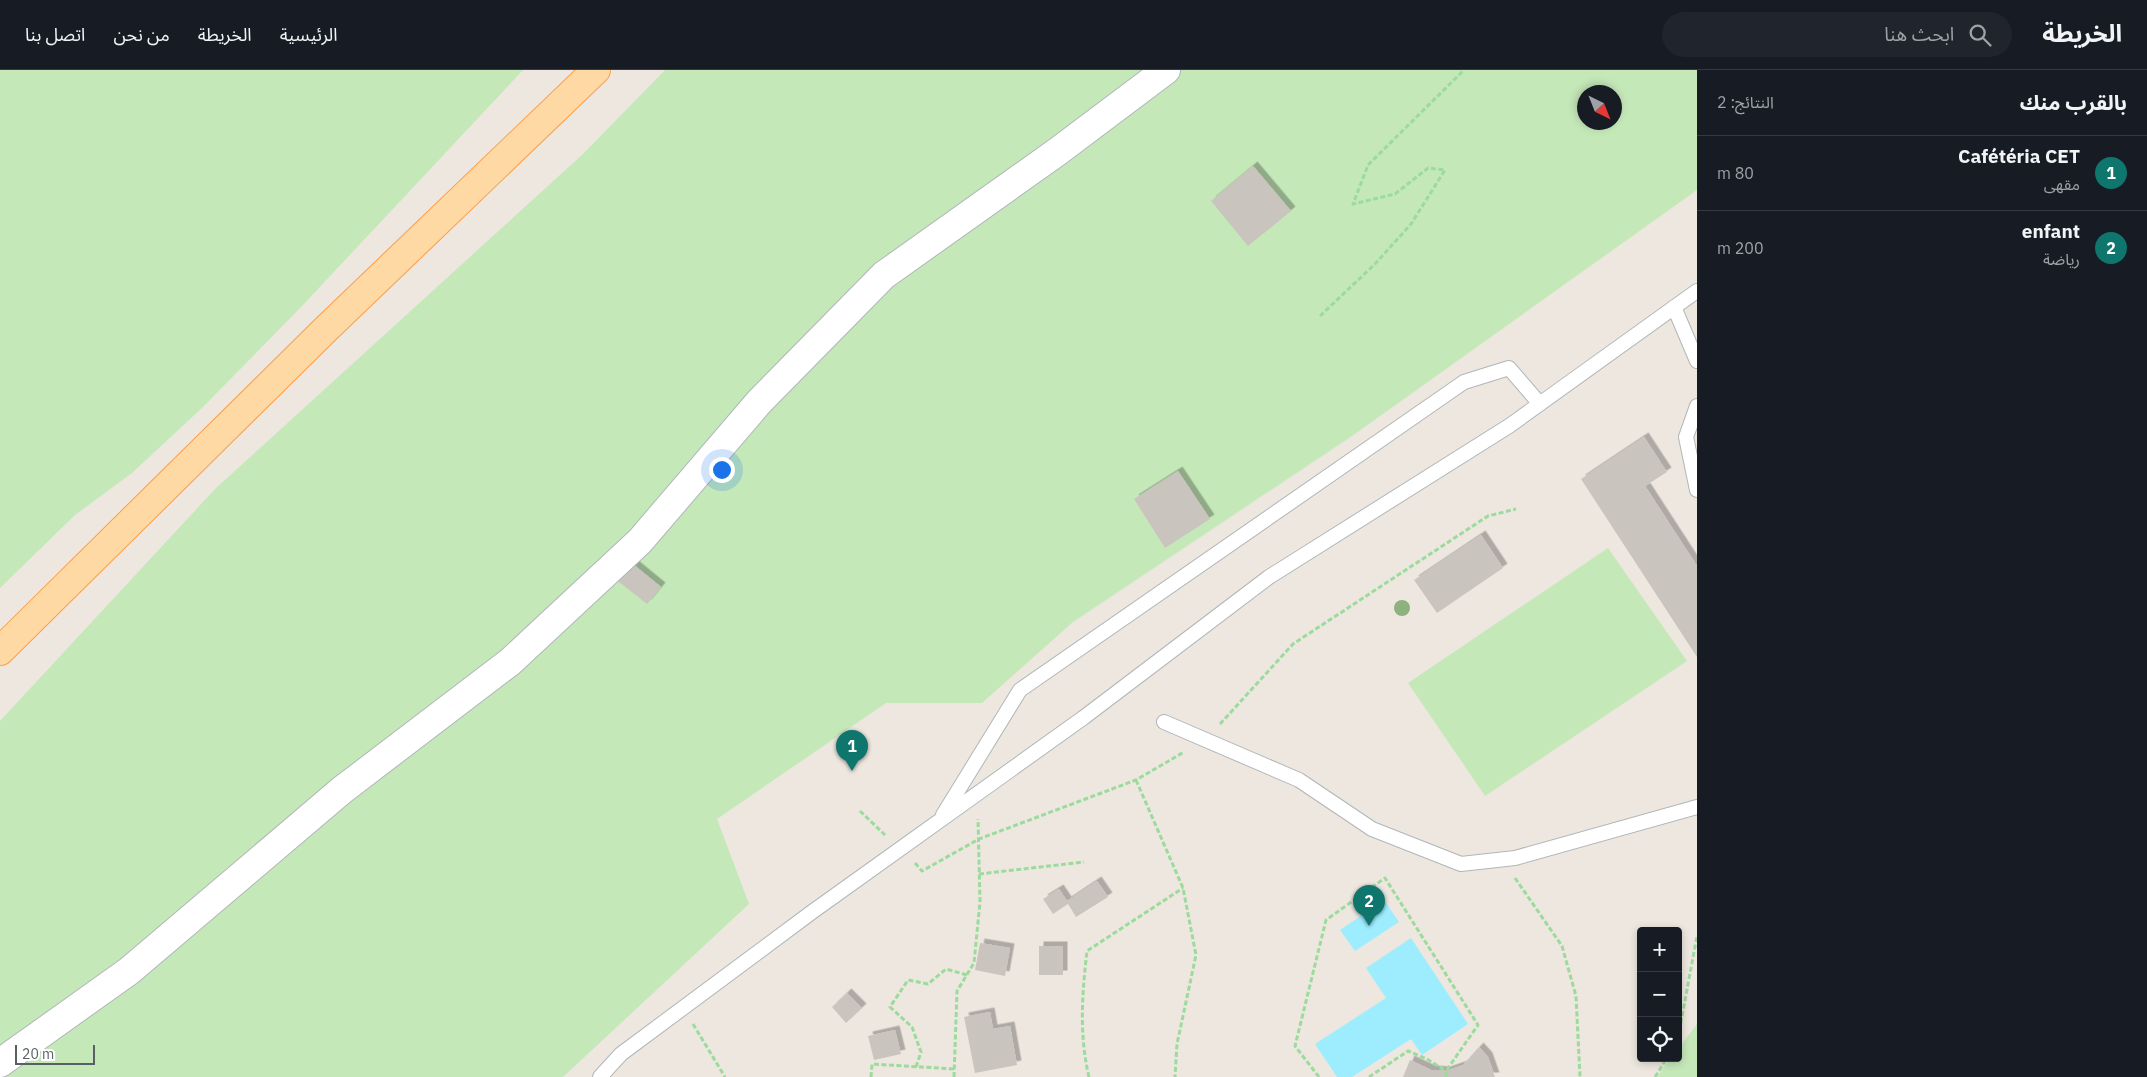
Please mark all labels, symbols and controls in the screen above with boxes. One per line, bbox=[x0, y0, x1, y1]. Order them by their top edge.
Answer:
search box bbox=[1662, 12, 2012, 57]
text: الخريطة bbox=[2042, 17, 2122, 49]
icon: search bbox=[1966, 21, 1994, 49]
text: ابحث هنا bbox=[1884, 22, 1954, 46]
text: اتصل بنا bbox=[25, 23, 85, 46]
text: من نحن bbox=[113, 23, 170, 46]
text: الخريطة bbox=[198, 23, 252, 46]
text: الرئيسية bbox=[280, 23, 338, 46]
north arrow bbox=[1577, 85, 1622, 130]
text: بالقرب منك bbox=[2020, 88, 2127, 116]
text: النتائج: 2 bbox=[1717, 92, 1774, 112]
text: Cafétéria CET bbox=[1958, 144, 2080, 168]
text: 80 m bbox=[1717, 163, 1754, 183]
text: 1 bbox=[2106, 163, 2116, 183]
text: مقهى bbox=[2044, 174, 2080, 194]
text: enfant bbox=[2022, 219, 2080, 243]
text: 200 m bbox=[1717, 238, 1764, 258]
text: 2 bbox=[2106, 238, 2116, 258]
text: رياضة bbox=[2043, 249, 2080, 269]
your location bbox=[709, 457, 735, 483]
pin: 1 bbox=[836, 730, 868, 771]
pin: 2 bbox=[1353, 885, 1385, 926]
map controls bbox=[1637, 927, 1682, 1062]
button: + bbox=[1637, 927, 1682, 972]
button: − bbox=[1637, 972, 1682, 1017]
button: locate bbox=[1637, 1017, 1682, 1062]
scale bar bbox=[15, 1042, 95, 1065]
text: 20 m bbox=[22, 1045, 54, 1063]

